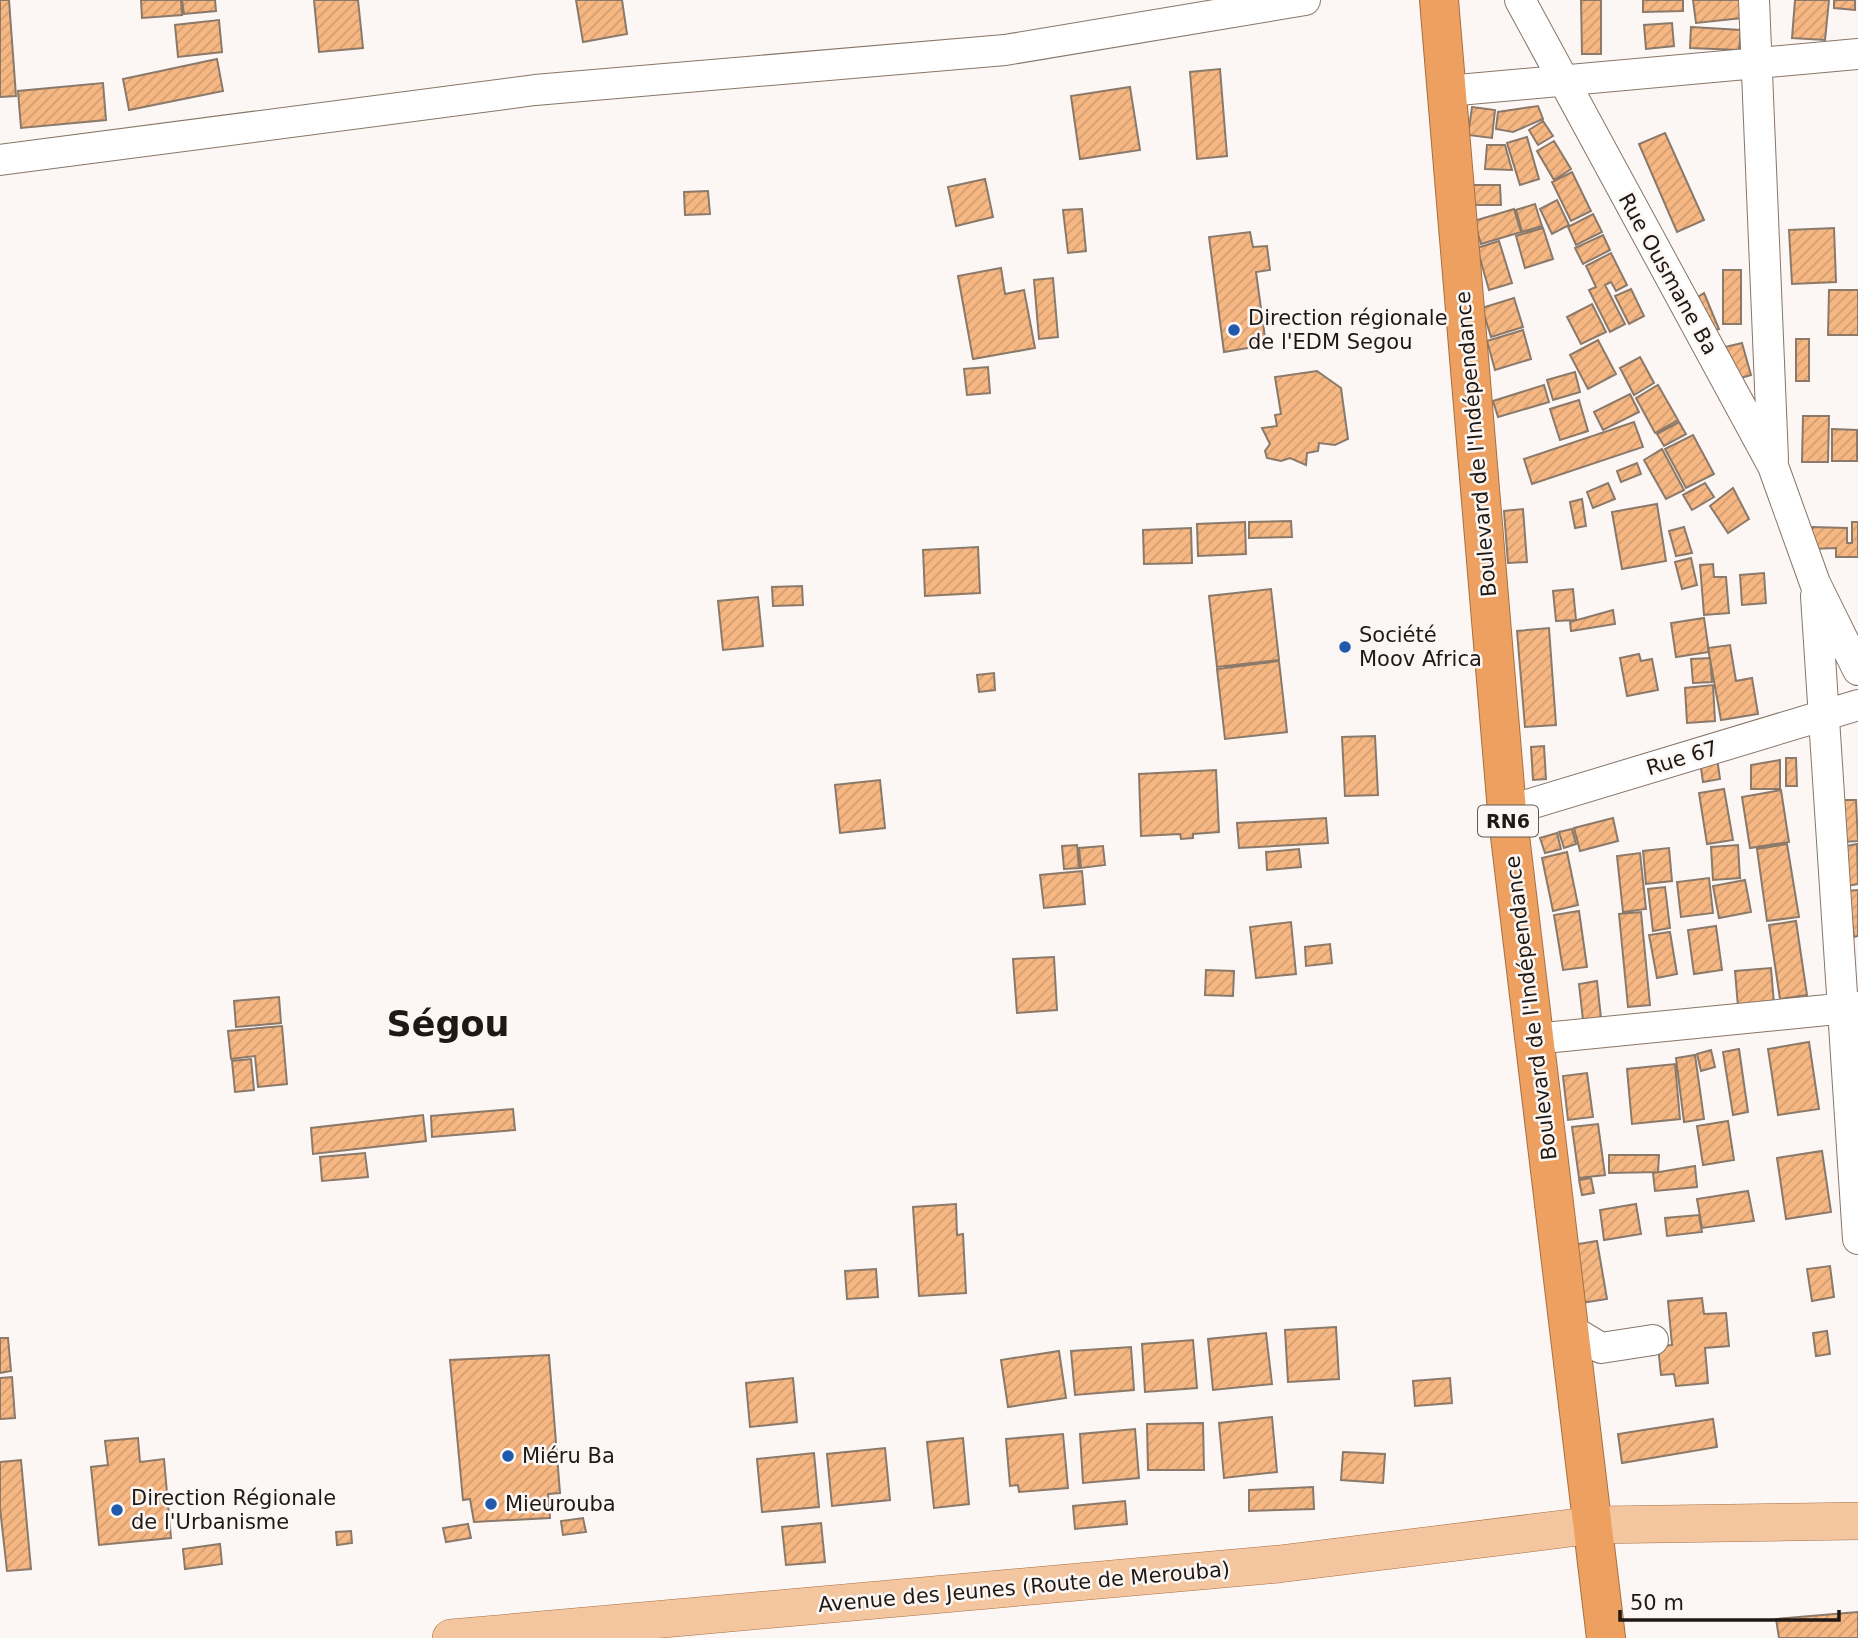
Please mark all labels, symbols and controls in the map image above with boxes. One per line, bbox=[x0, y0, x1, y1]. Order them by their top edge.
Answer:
street label: Rue Ousmane Ba bbox=[1614, 189, 1722, 359]
street label: Boulevard de l'Indépendance bbox=[1451, 290, 1501, 598]
place label: Direction régionale de l'EDM Segou bbox=[1248, 306, 1448, 354]
marker: Direction régionale de l'EDM Segou bbox=[1226, 322, 1242, 338]
place label: Société Moov Africa bbox=[1359, 623, 1482, 671]
marker: Société Moov Africa bbox=[1337, 639, 1353, 655]
street label: Rue 67 bbox=[1643, 736, 1721, 780]
road number: RN6 bbox=[1478, 806, 1538, 836]
street label: Boulevard de l'Indépendance bbox=[1500, 854, 1562, 1162]
district label: Ségou bbox=[387, 1004, 509, 1044]
place label: Miéru Ba bbox=[522, 1444, 615, 1468]
marker: Miéru Ba bbox=[500, 1448, 516, 1464]
place label: Direction Régionale de l'Urbanisme bbox=[131, 1486, 336, 1534]
place label: Mieurouba bbox=[505, 1492, 616, 1516]
marker: Mieurouba bbox=[483, 1496, 499, 1512]
marker: Direction Régionale de l'Urbanisme bbox=[109, 1502, 125, 1518]
street label: Avenue des Jeunes (Route de Merouba) bbox=[817, 1557, 1231, 1617]
scale bar bbox=[1620, 1578, 1839, 1622]
text: 50 m bbox=[1630, 1591, 1684, 1615]

